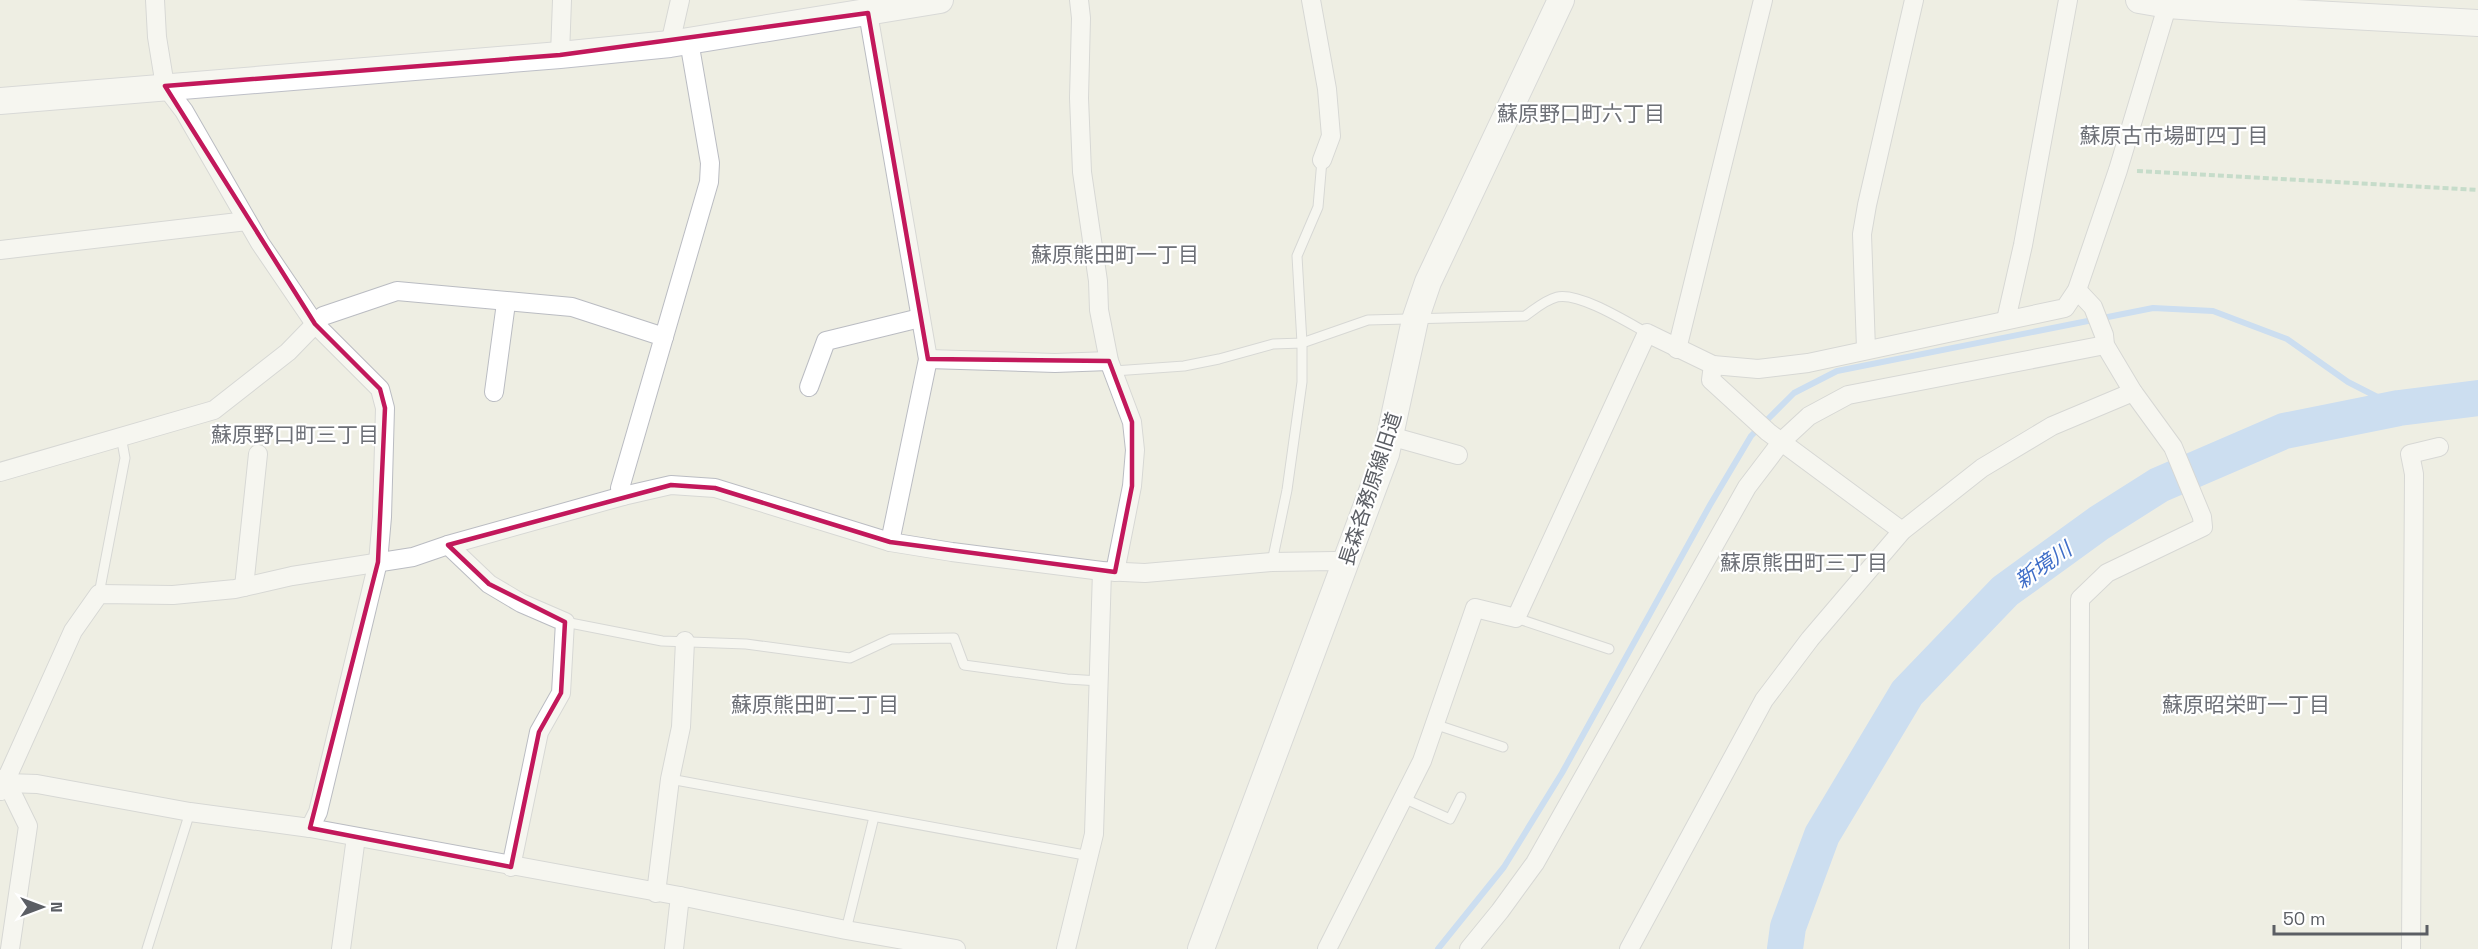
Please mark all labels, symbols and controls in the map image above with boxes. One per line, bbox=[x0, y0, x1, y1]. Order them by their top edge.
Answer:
district label: 蘇原野口町六丁目 bbox=[1497, 100, 1665, 127]
district label: 蘇原古市場町四丁目 bbox=[2080, 122, 2269, 149]
district label: 蘇原熊田町一丁目 bbox=[1031, 241, 1199, 268]
street label: 長森各務原線旧道 bbox=[1333, 409, 1407, 569]
district label: 蘇原野口町三丁目 bbox=[211, 421, 379, 448]
water label: 新境川 bbox=[2009, 535, 2078, 594]
district label: 蘇原熊田町三丁目 bbox=[1720, 549, 1888, 576]
district label: 蘇原熊田町二丁目 bbox=[731, 691, 899, 718]
district label: 蘇原昭栄町一丁目 bbox=[2162, 691, 2330, 718]
north arrow bbox=[12, 877, 72, 937]
scale bar bbox=[2274, 898, 2427, 936]
text: N bbox=[46, 902, 67, 912]
text: 50 m bbox=[2283, 907, 2325, 930]

